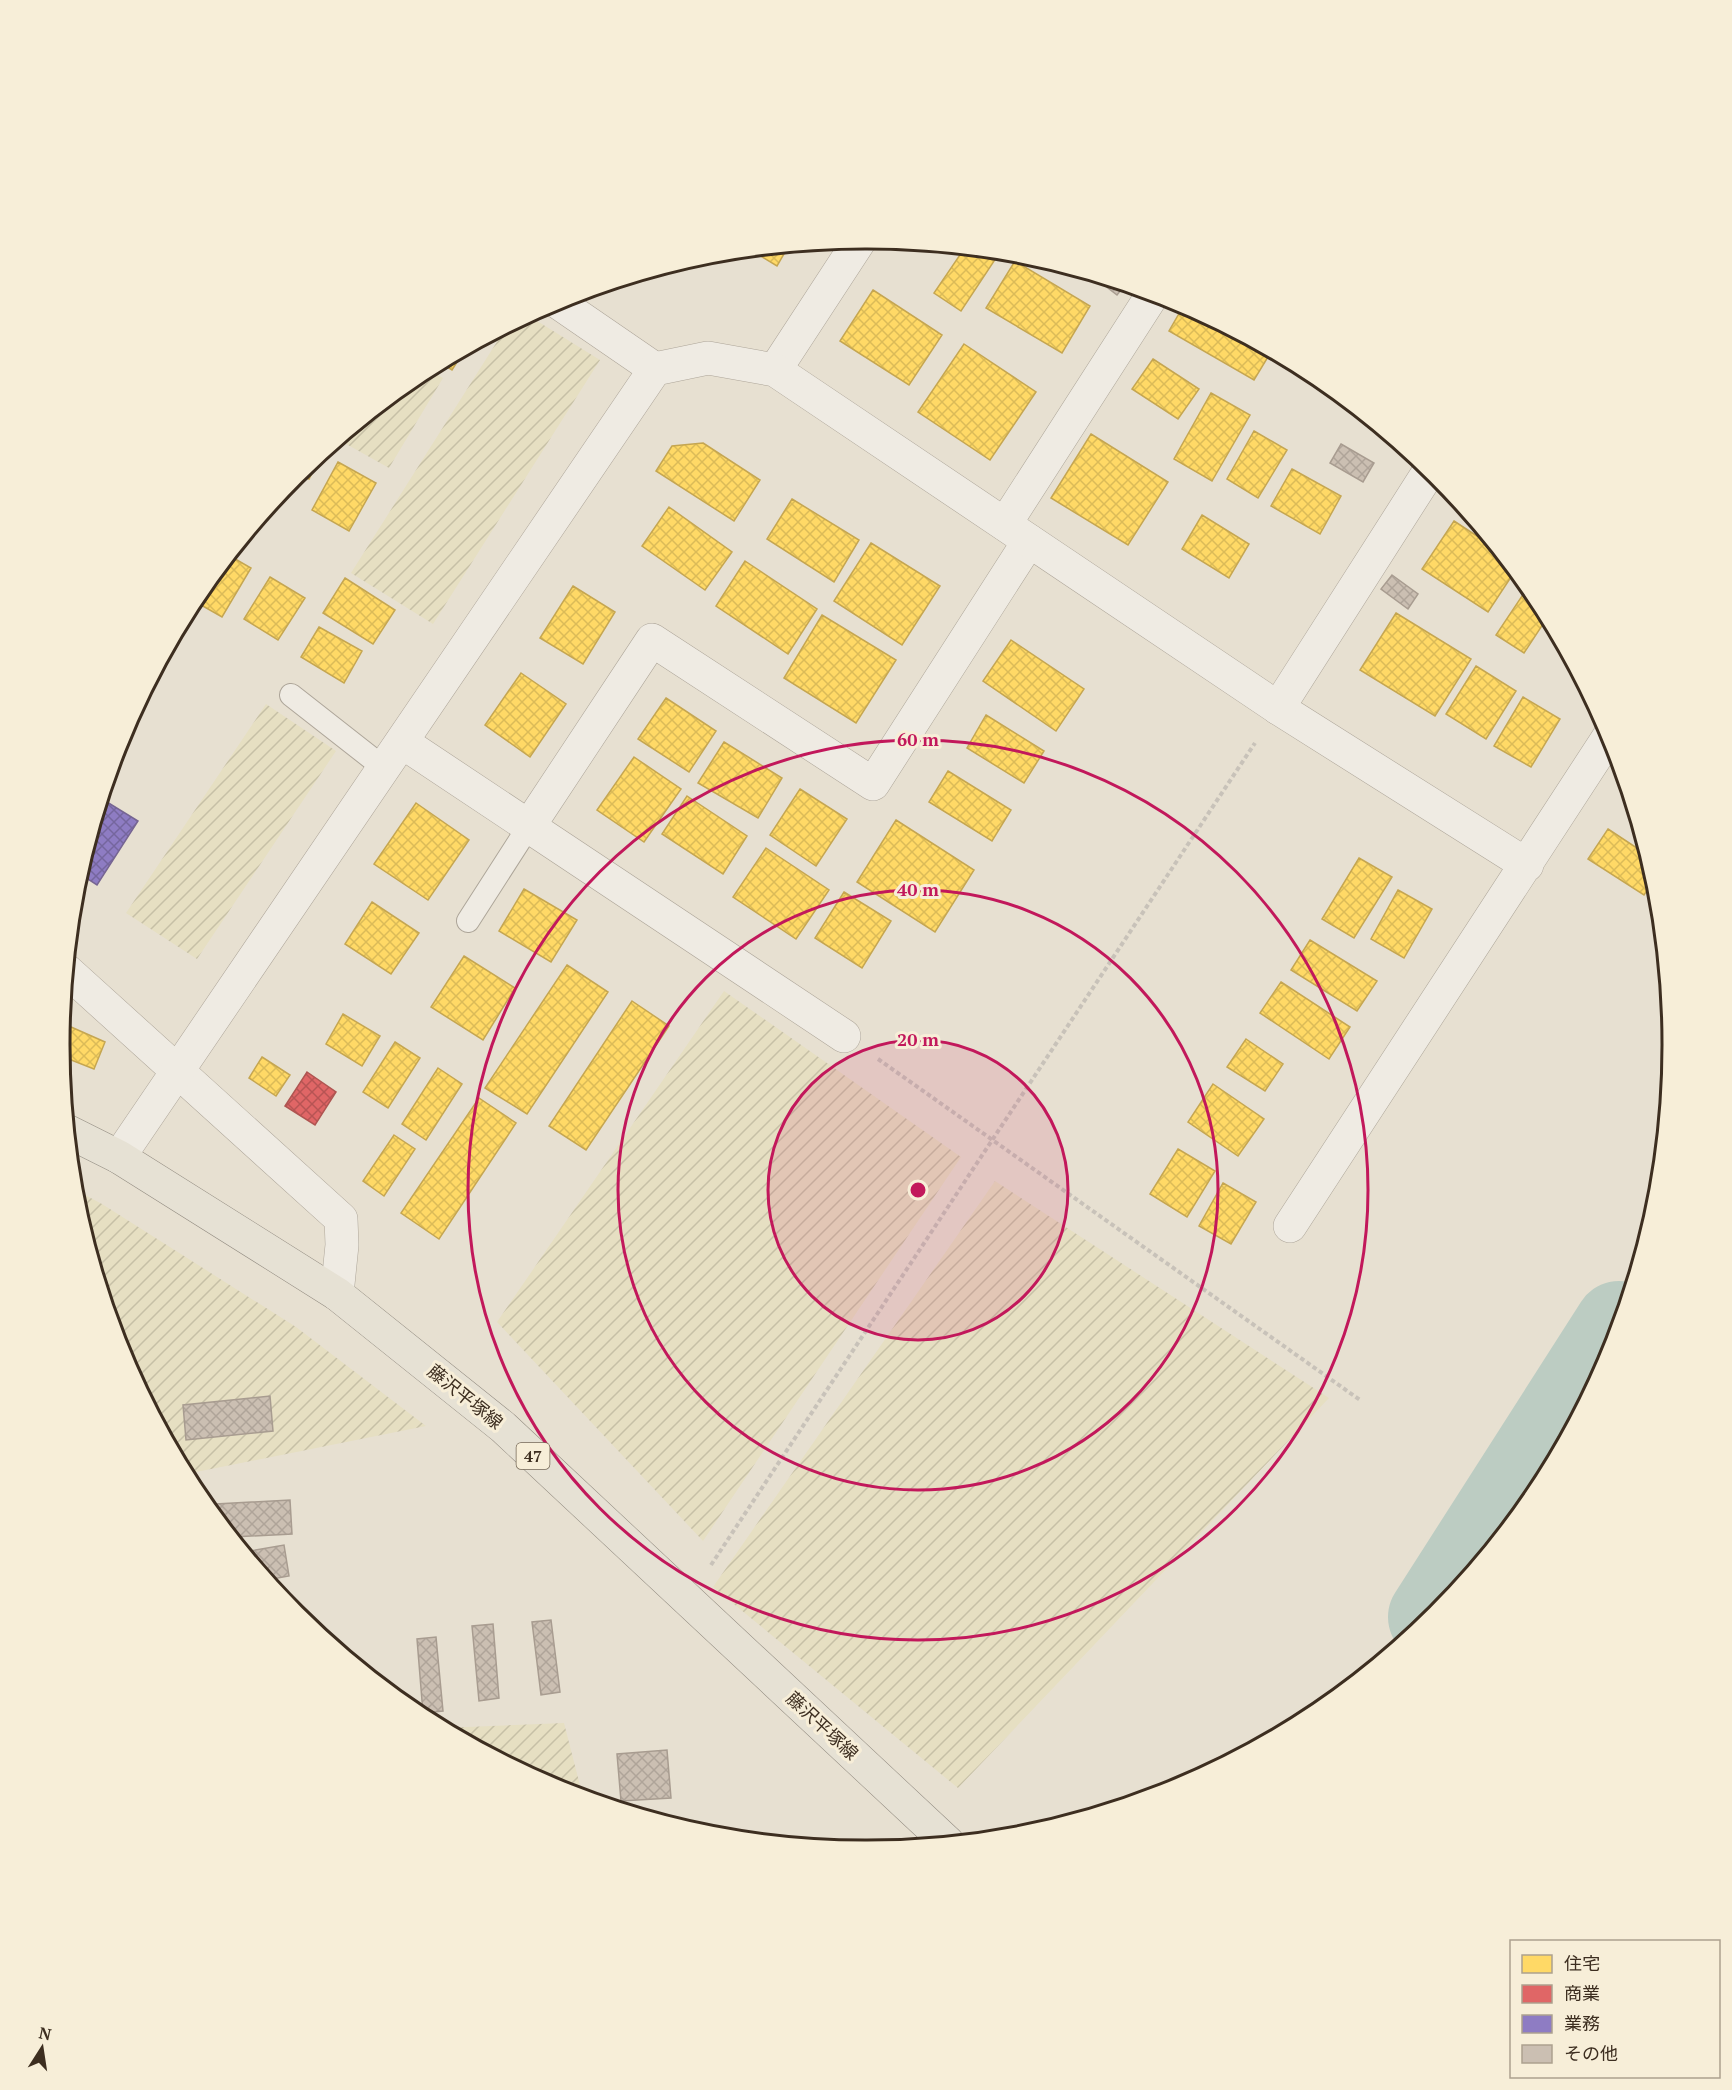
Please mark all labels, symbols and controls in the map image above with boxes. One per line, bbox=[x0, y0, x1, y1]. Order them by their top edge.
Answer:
text: 60 m bbox=[897, 727, 939, 751]
text: 40 m bbox=[897, 877, 939, 901]
text: 20 m bbox=[897, 1027, 939, 1051]
centre of rings bbox=[908, 1180, 928, 1200]
street label: 藤沢平塚線 bbox=[423, 1359, 508, 1434]
road number: 47 bbox=[516, 1443, 550, 1469]
street label: 藤沢平塚線 bbox=[782, 1686, 864, 1765]
legend bbox=[1510, 1940, 1720, 2078]
text: 住宅 bbox=[1564, 1951, 1600, 1975]
text: 商業 bbox=[1564, 1981, 1600, 2005]
text: 業務 bbox=[1564, 2011, 1600, 2035]
north arrow bbox=[12, 2018, 72, 2078]
text: N bbox=[37, 2021, 53, 2045]
text: その他 bbox=[1564, 2041, 1618, 2065]

